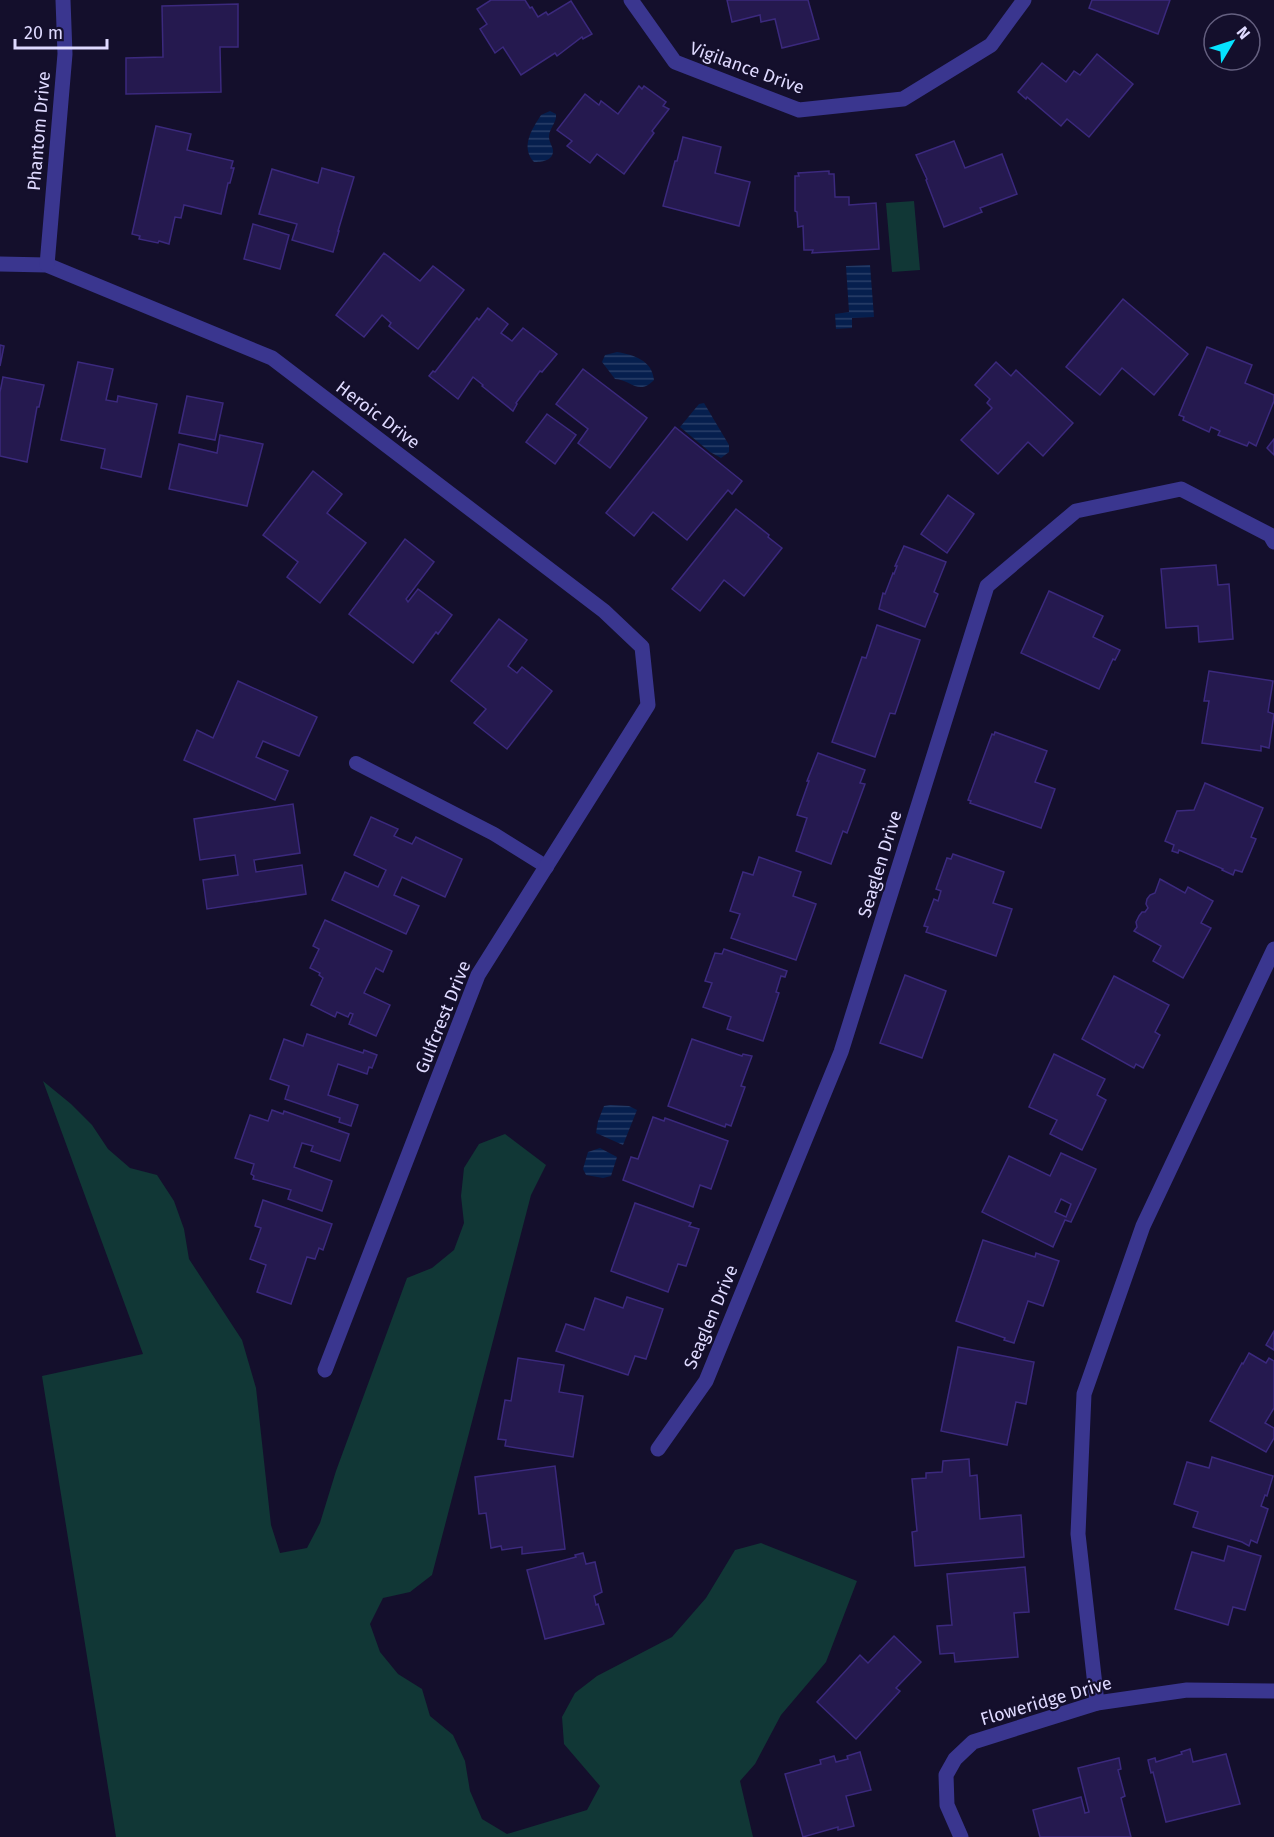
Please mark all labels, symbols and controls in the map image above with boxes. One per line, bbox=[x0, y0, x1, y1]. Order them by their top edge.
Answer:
scale bar bbox=[15, 12, 106, 50]
north arrow bbox=[1202, 12, 1262, 72]
text: 20 m bbox=[24, 22, 63, 44]
text: N bbox=[1233, 23, 1254, 43]
street label: Vigilance Drive bbox=[687, 37, 807, 99]
street label: Phantom Drive bbox=[23, 70, 55, 192]
street label: Heroic Drive bbox=[332, 376, 424, 454]
street label: Seaglen Drive bbox=[853, 808, 907, 920]
street label: Gulfcrest Drive bbox=[410, 957, 476, 1077]
street label: Seaglen Drive bbox=[679, 1262, 743, 1372]
street label: Floweridge Drive bbox=[978, 1672, 1114, 1730]

